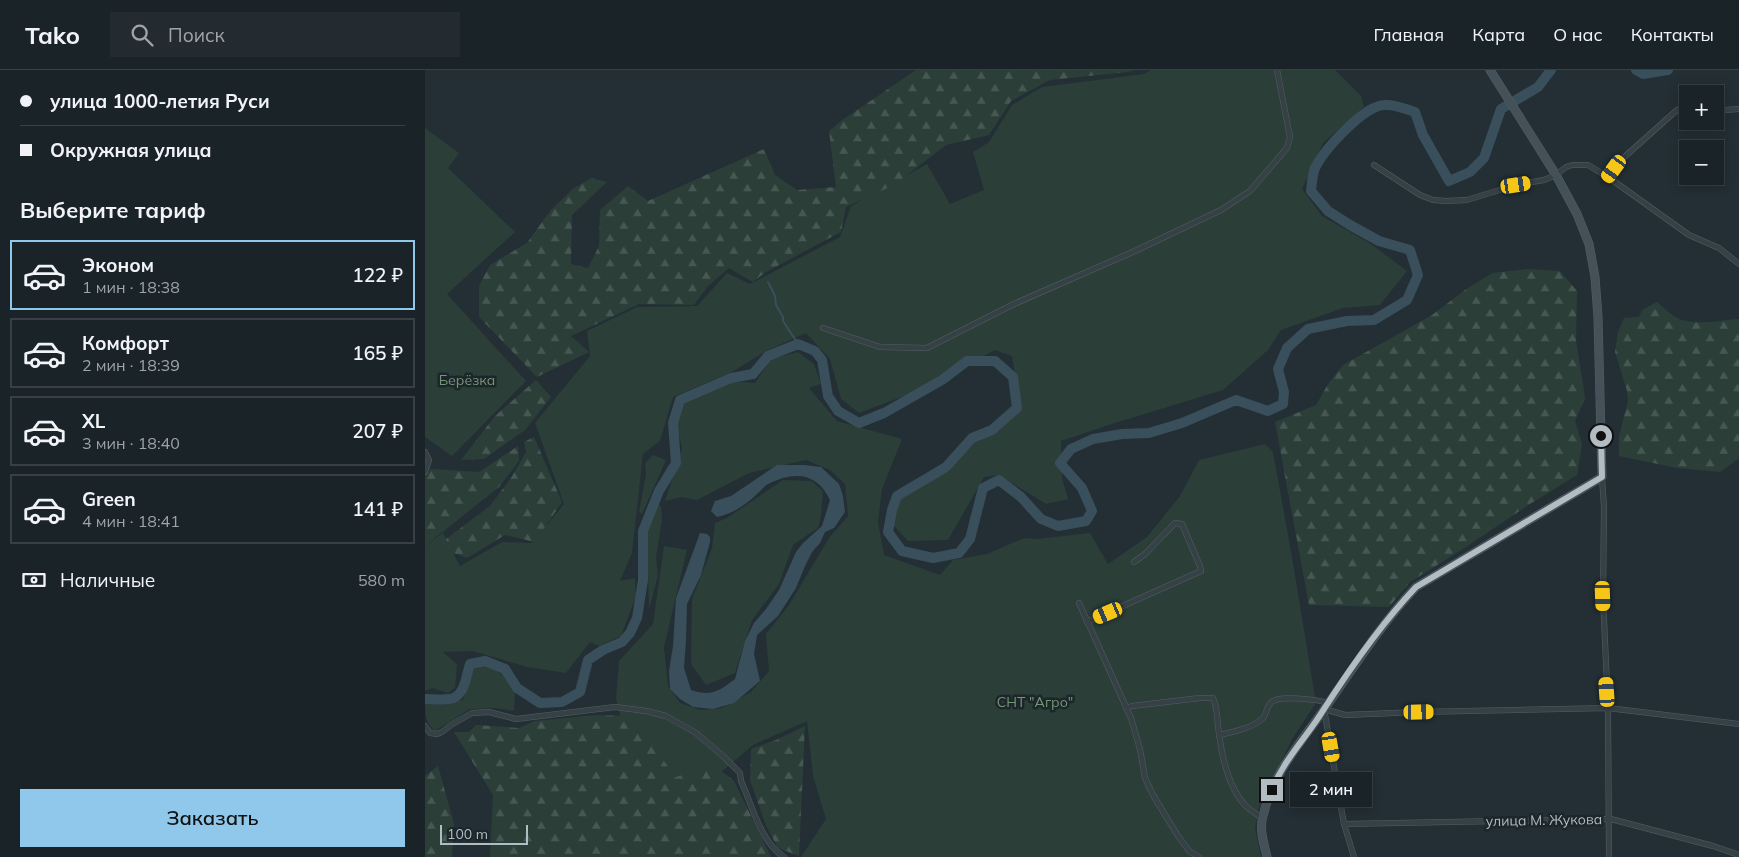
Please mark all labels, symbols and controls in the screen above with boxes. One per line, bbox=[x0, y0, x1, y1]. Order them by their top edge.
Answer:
search box bbox=[110, 12, 460, 57]
text: Tako bbox=[25, 20, 80, 50]
icon: search bbox=[128, 21, 156, 49]
text: Поиск bbox=[168, 23, 225, 47]
text: Главная bbox=[1374, 23, 1444, 46]
text: Карта bbox=[1472, 23, 1525, 46]
text: О нас bbox=[1553, 23, 1603, 46]
text: Контакты bbox=[1631, 23, 1714, 46]
map controls bbox=[1679, 85, 1724, 185]
button: + bbox=[1679, 85, 1724, 130]
text: улица 1000-летия Руси bbox=[50, 89, 270, 113]
text: Окружная улица bbox=[50, 138, 212, 162]
button: − bbox=[1679, 140, 1724, 185]
car bbox=[1599, 152, 1628, 186]
car bbox=[1500, 175, 1531, 195]
text: Выберите тариф bbox=[20, 196, 206, 224]
icon: car bbox=[22, 253, 67, 298]
text: Эконом bbox=[82, 253, 154, 277]
text: 122 ₽ bbox=[352, 263, 403, 287]
text: 1 мин · 18:38 bbox=[82, 277, 180, 297]
icon: car bbox=[22, 331, 67, 376]
text: Комфорт bbox=[82, 331, 169, 355]
text: 165 ₽ bbox=[352, 341, 403, 365]
text: 2 мин · 18:39 bbox=[82, 355, 180, 375]
park label: Берёзка bbox=[439, 371, 495, 389]
icon: car bbox=[22, 409, 67, 454]
text: XL bbox=[82, 409, 105, 433]
text: 207 ₽ bbox=[352, 419, 403, 443]
route start bbox=[1590, 425, 1612, 447]
text: 3 мин · 18:40 bbox=[82, 433, 180, 453]
icon: car bbox=[22, 487, 67, 532]
text: Green bbox=[82, 487, 136, 511]
text: 141 ₽ bbox=[352, 497, 403, 521]
text: 4 мин · 18:41 bbox=[82, 511, 180, 531]
icon: cash bbox=[20, 566, 48, 594]
text: Наличные bbox=[60, 568, 155, 592]
text: 580 m bbox=[358, 570, 405, 590]
car bbox=[1594, 581, 1611, 611]
car bbox=[1091, 600, 1124, 626]
car bbox=[1598, 677, 1615, 707]
park label: СНТ "Агро" bbox=[997, 693, 1073, 711]
car bbox=[1403, 704, 1434, 720]
car bbox=[1321, 731, 1340, 763]
callout: 2 мин bbox=[1289, 772, 1372, 808]
route end bbox=[1261, 779, 1283, 801]
text: 2 мин bbox=[1309, 779, 1353, 799]
button: Заказать bbox=[20, 789, 405, 847]
street label: улица М. Жукова bbox=[1486, 810, 1602, 830]
scale bar bbox=[440, 822, 527, 845]
text: 100 m bbox=[447, 825, 488, 843]

